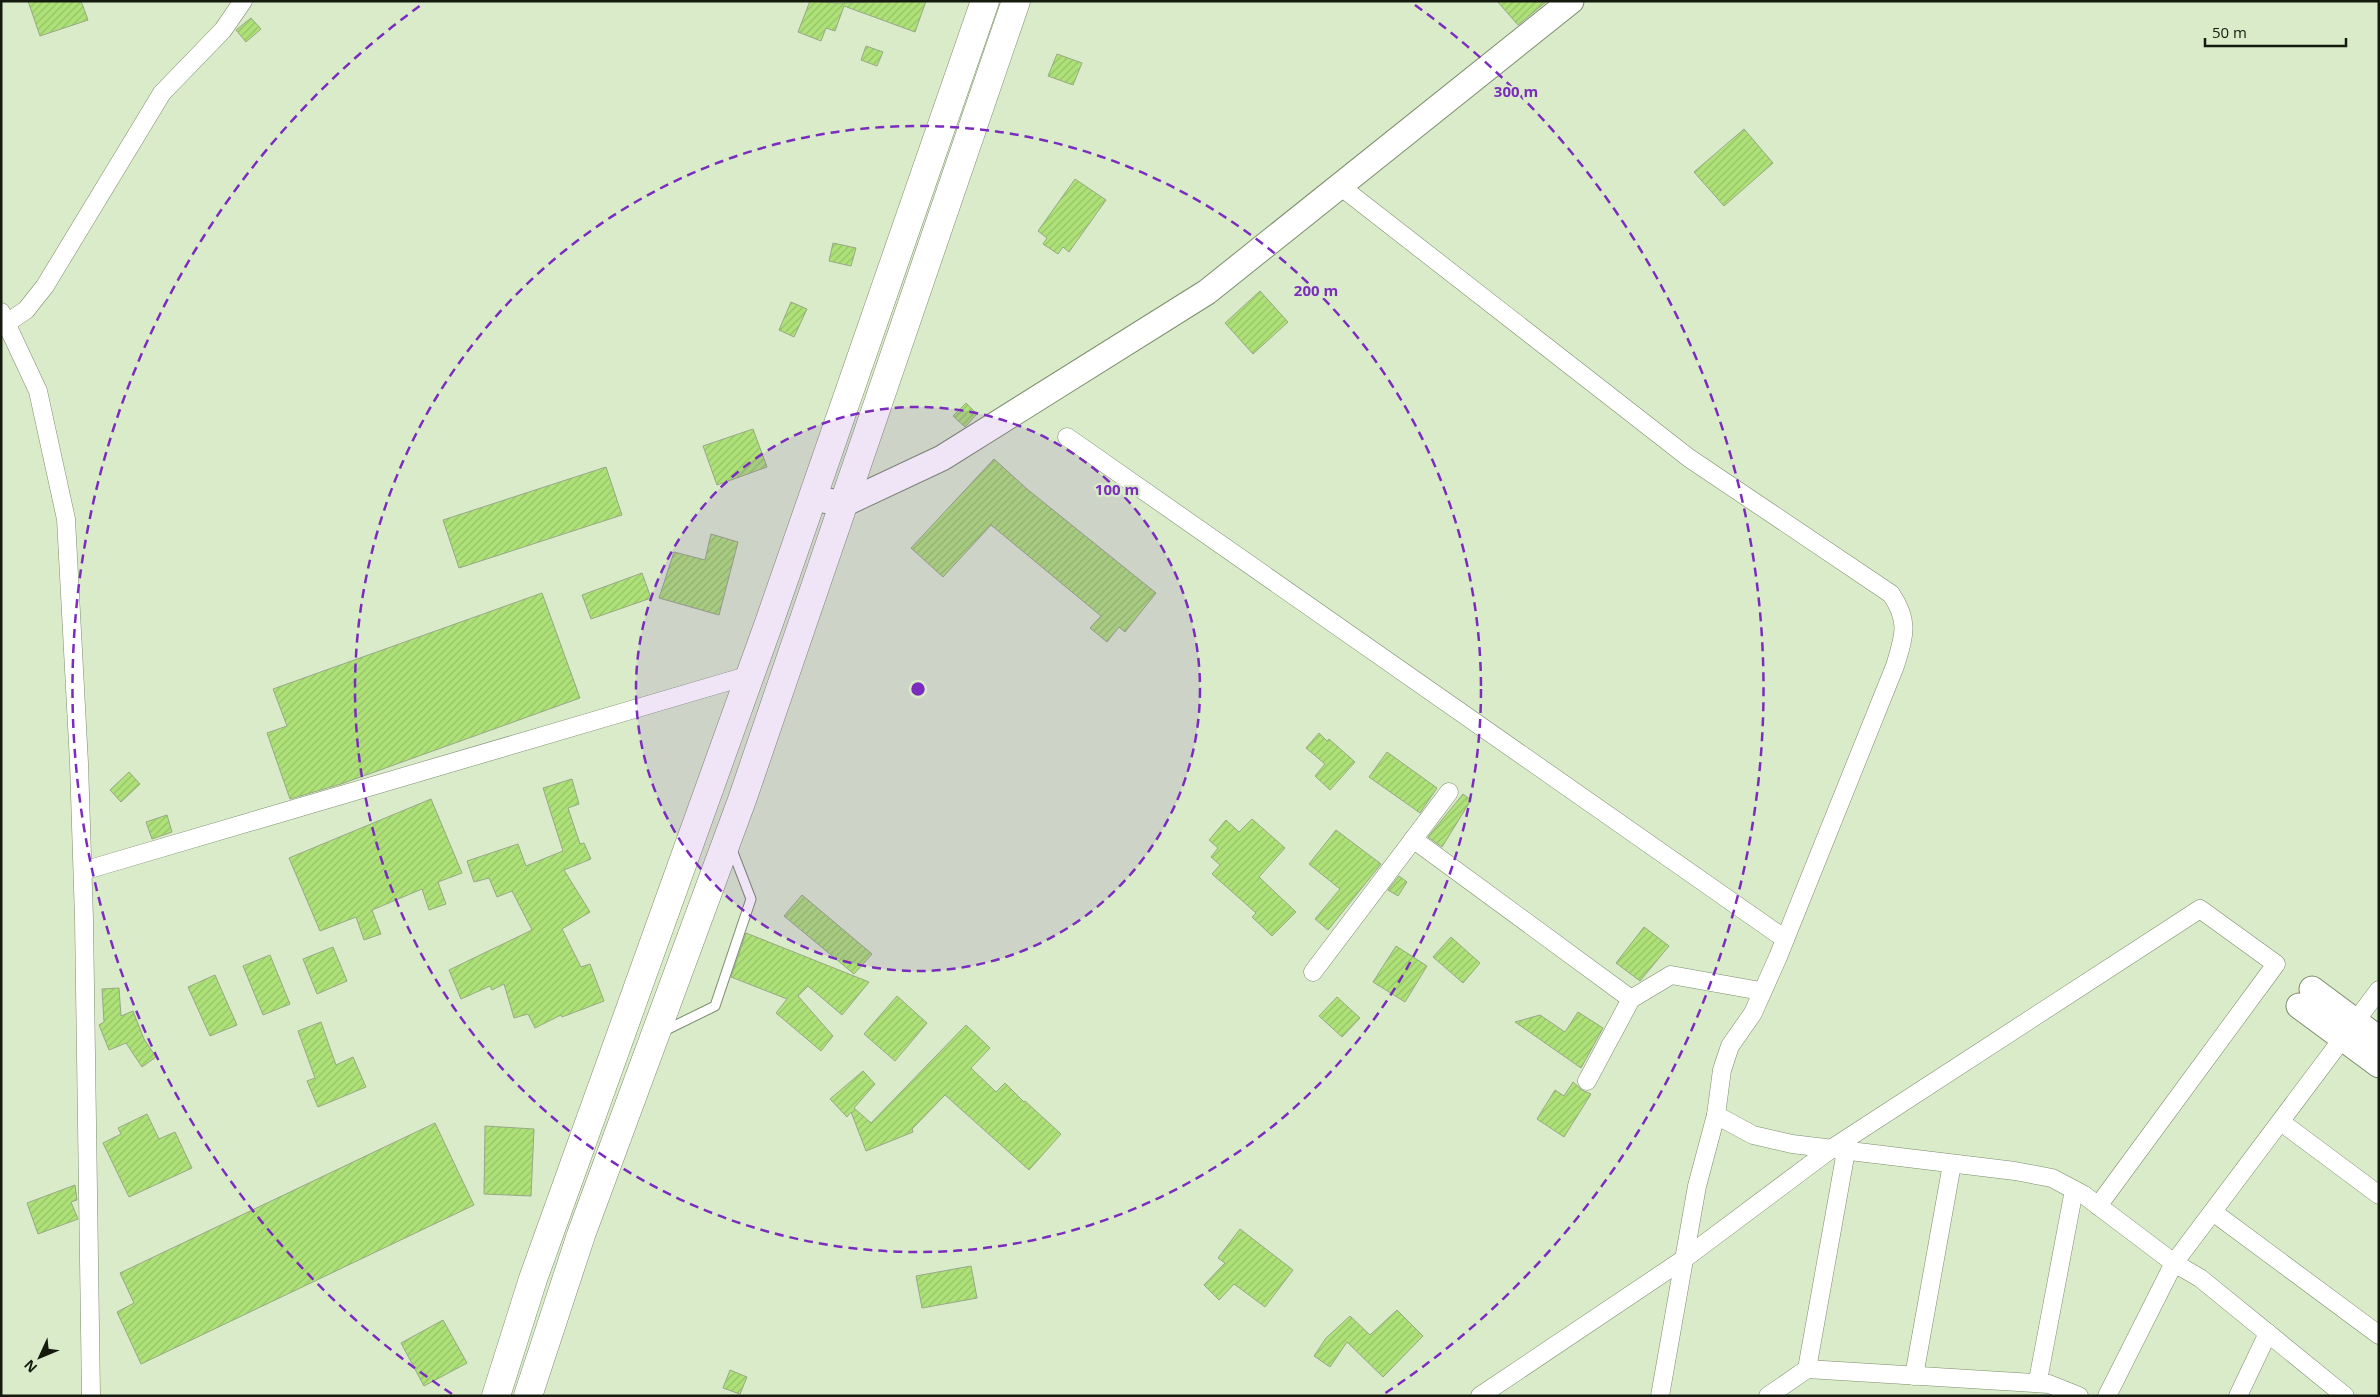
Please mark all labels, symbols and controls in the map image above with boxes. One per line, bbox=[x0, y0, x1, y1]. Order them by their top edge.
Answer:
scale bar bbox=[2205, 15, 2346, 47]
text: 50 m bbox=[2212, 22, 2247, 42]
text: 300 m bbox=[1494, 81, 1538, 101]
text: 200 m bbox=[1294, 280, 1338, 300]
text: 100 m bbox=[1095, 479, 1139, 499]
centre of rings bbox=[909, 680, 927, 698]
north arrow bbox=[15, 1332, 65, 1382]
text: N bbox=[19, 1356, 41, 1377]

